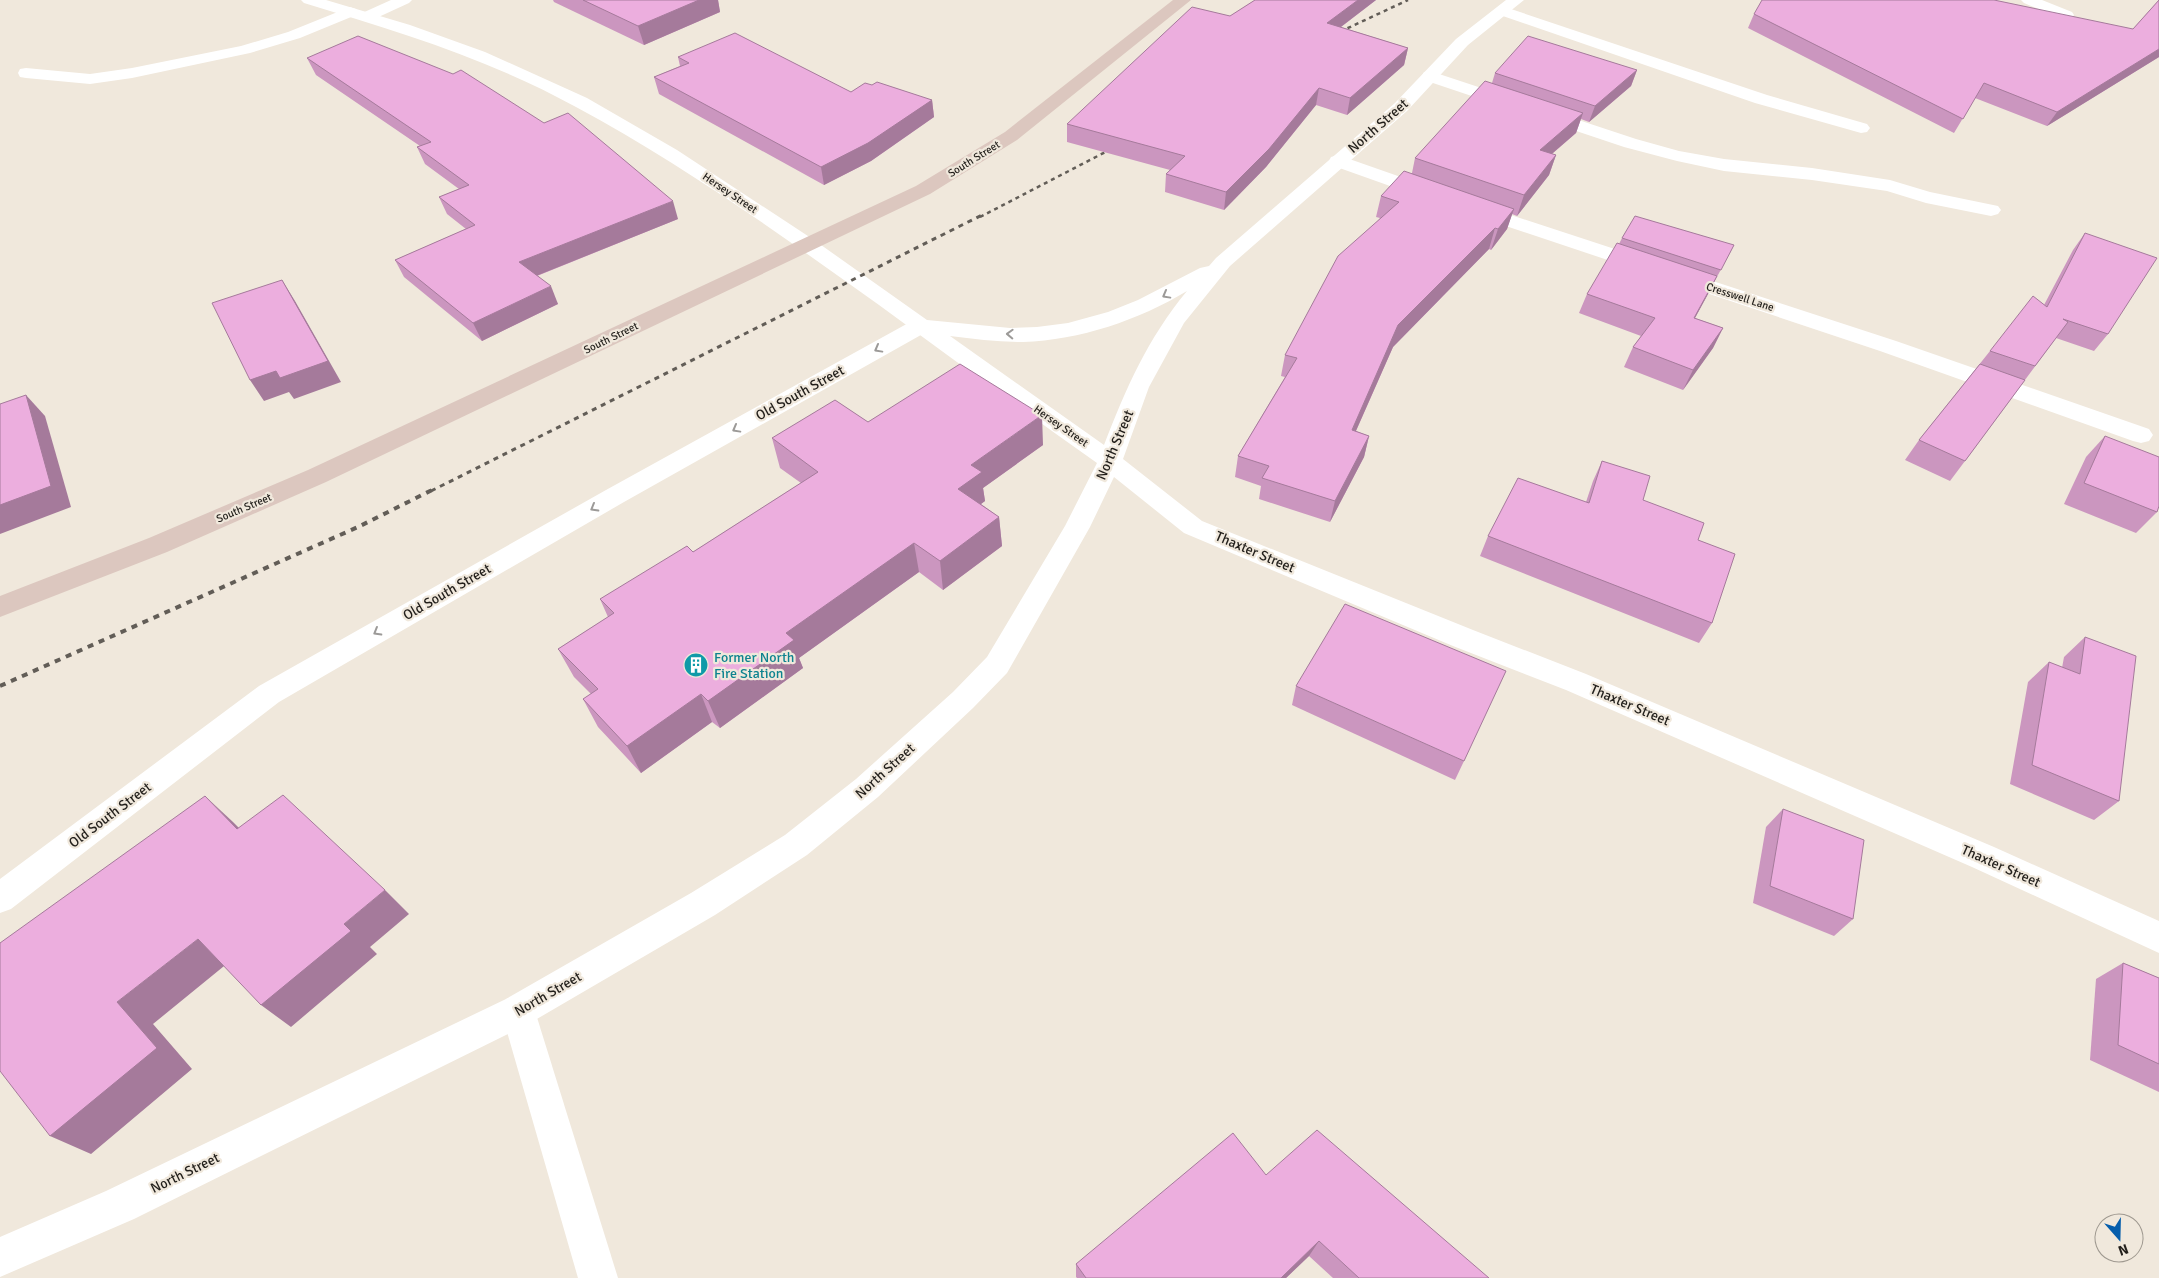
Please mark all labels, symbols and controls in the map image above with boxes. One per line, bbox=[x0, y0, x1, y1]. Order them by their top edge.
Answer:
street label: North Street bbox=[1344, 95, 1412, 157]
street label: South Street bbox=[946, 138, 1002, 180]
street label: Hersey Street bbox=[700, 170, 760, 216]
street label: Cresswell Lane bbox=[1705, 280, 1775, 314]
one-way arrow bbox=[1162, 289, 1171, 299]
street label: South Street bbox=[582, 319, 640, 357]
one-way arrow bbox=[1005, 329, 1013, 339]
one-way arrow bbox=[874, 343, 883, 353]
street label: Old South Street bbox=[753, 362, 847, 424]
street label: Hersey Street bbox=[1031, 402, 1091, 450]
street label: North Street bbox=[1093, 407, 1137, 483]
one-way arrow bbox=[732, 422, 741, 432]
street label: South Street bbox=[214, 490, 274, 525]
one-way arrow bbox=[590, 501, 599, 511]
street label: Thaxter Street bbox=[1213, 528, 1297, 576]
street label: Old South Street bbox=[400, 560, 494, 624]
one-way arrow bbox=[373, 625, 382, 635]
place label: Former North Fire Station bbox=[714, 649, 795, 682]
building icon: Former North Fire Station bbox=[683, 652, 709, 678]
street label: Thaxter Street bbox=[1588, 681, 1672, 729]
street label: North Street bbox=[852, 740, 918, 802]
street label: Old South Street bbox=[66, 779, 155, 851]
street label: Thaxter Street bbox=[1959, 841, 2043, 891]
street label: North Street bbox=[512, 968, 585, 1020]
street label: North Street bbox=[148, 1149, 222, 1197]
north arrow bbox=[2094, 1213, 2144, 1263]
text: N bbox=[2116, 1240, 2131, 1259]

